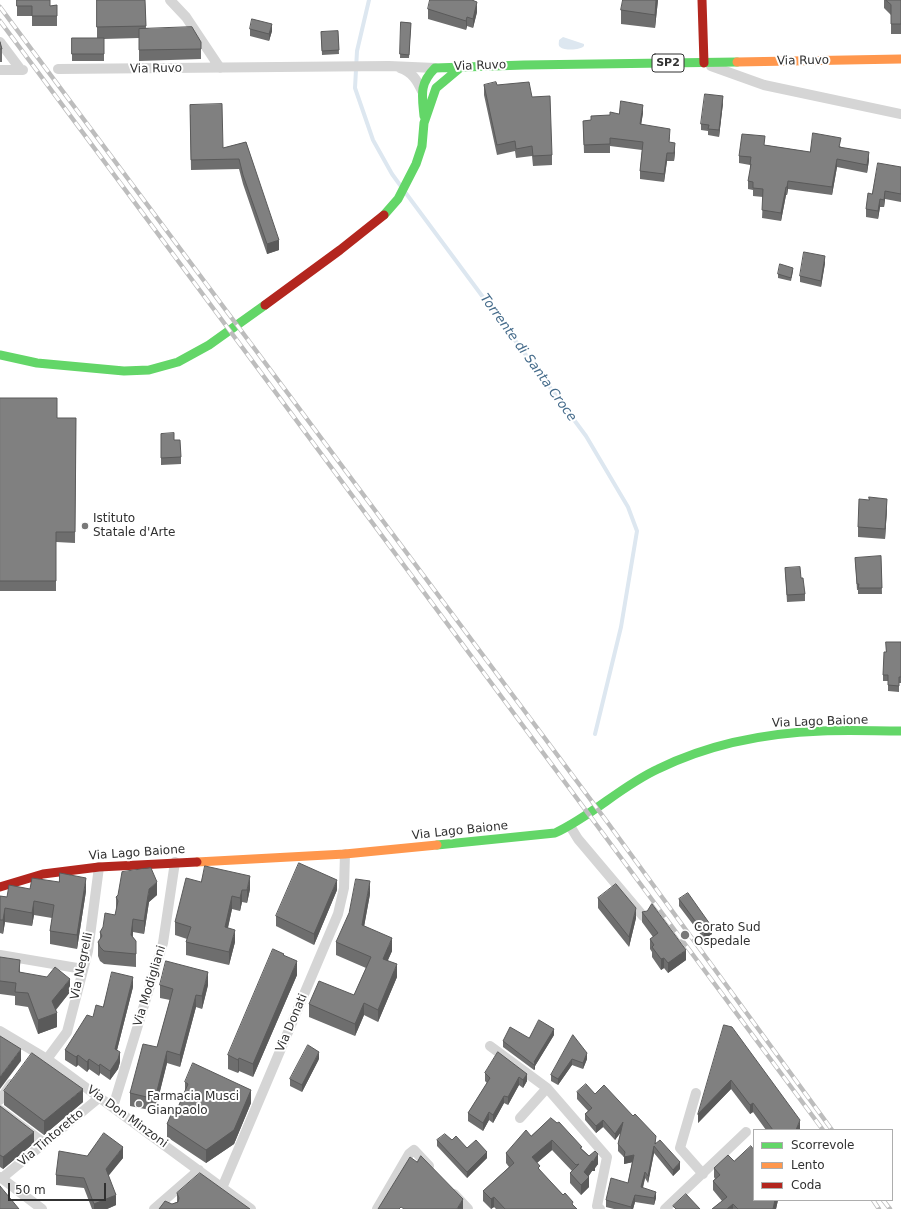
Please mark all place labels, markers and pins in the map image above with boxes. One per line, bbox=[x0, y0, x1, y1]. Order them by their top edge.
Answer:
place label: Istituto Statale d'Arte bbox=[93, 512, 175, 540]
marker: Istituto Statale d'Arte bbox=[80, 521, 90, 531]
place label: Corato Sud Ospedale bbox=[694, 921, 761, 949]
marker: Corato Sud Ospedale bbox=[679, 929, 691, 941]
place label: Farmacia Musci Gianpaolo bbox=[147, 1090, 239, 1118]
marker: Farmacia Musci Gianpaolo bbox=[134, 1099, 144, 1109]

